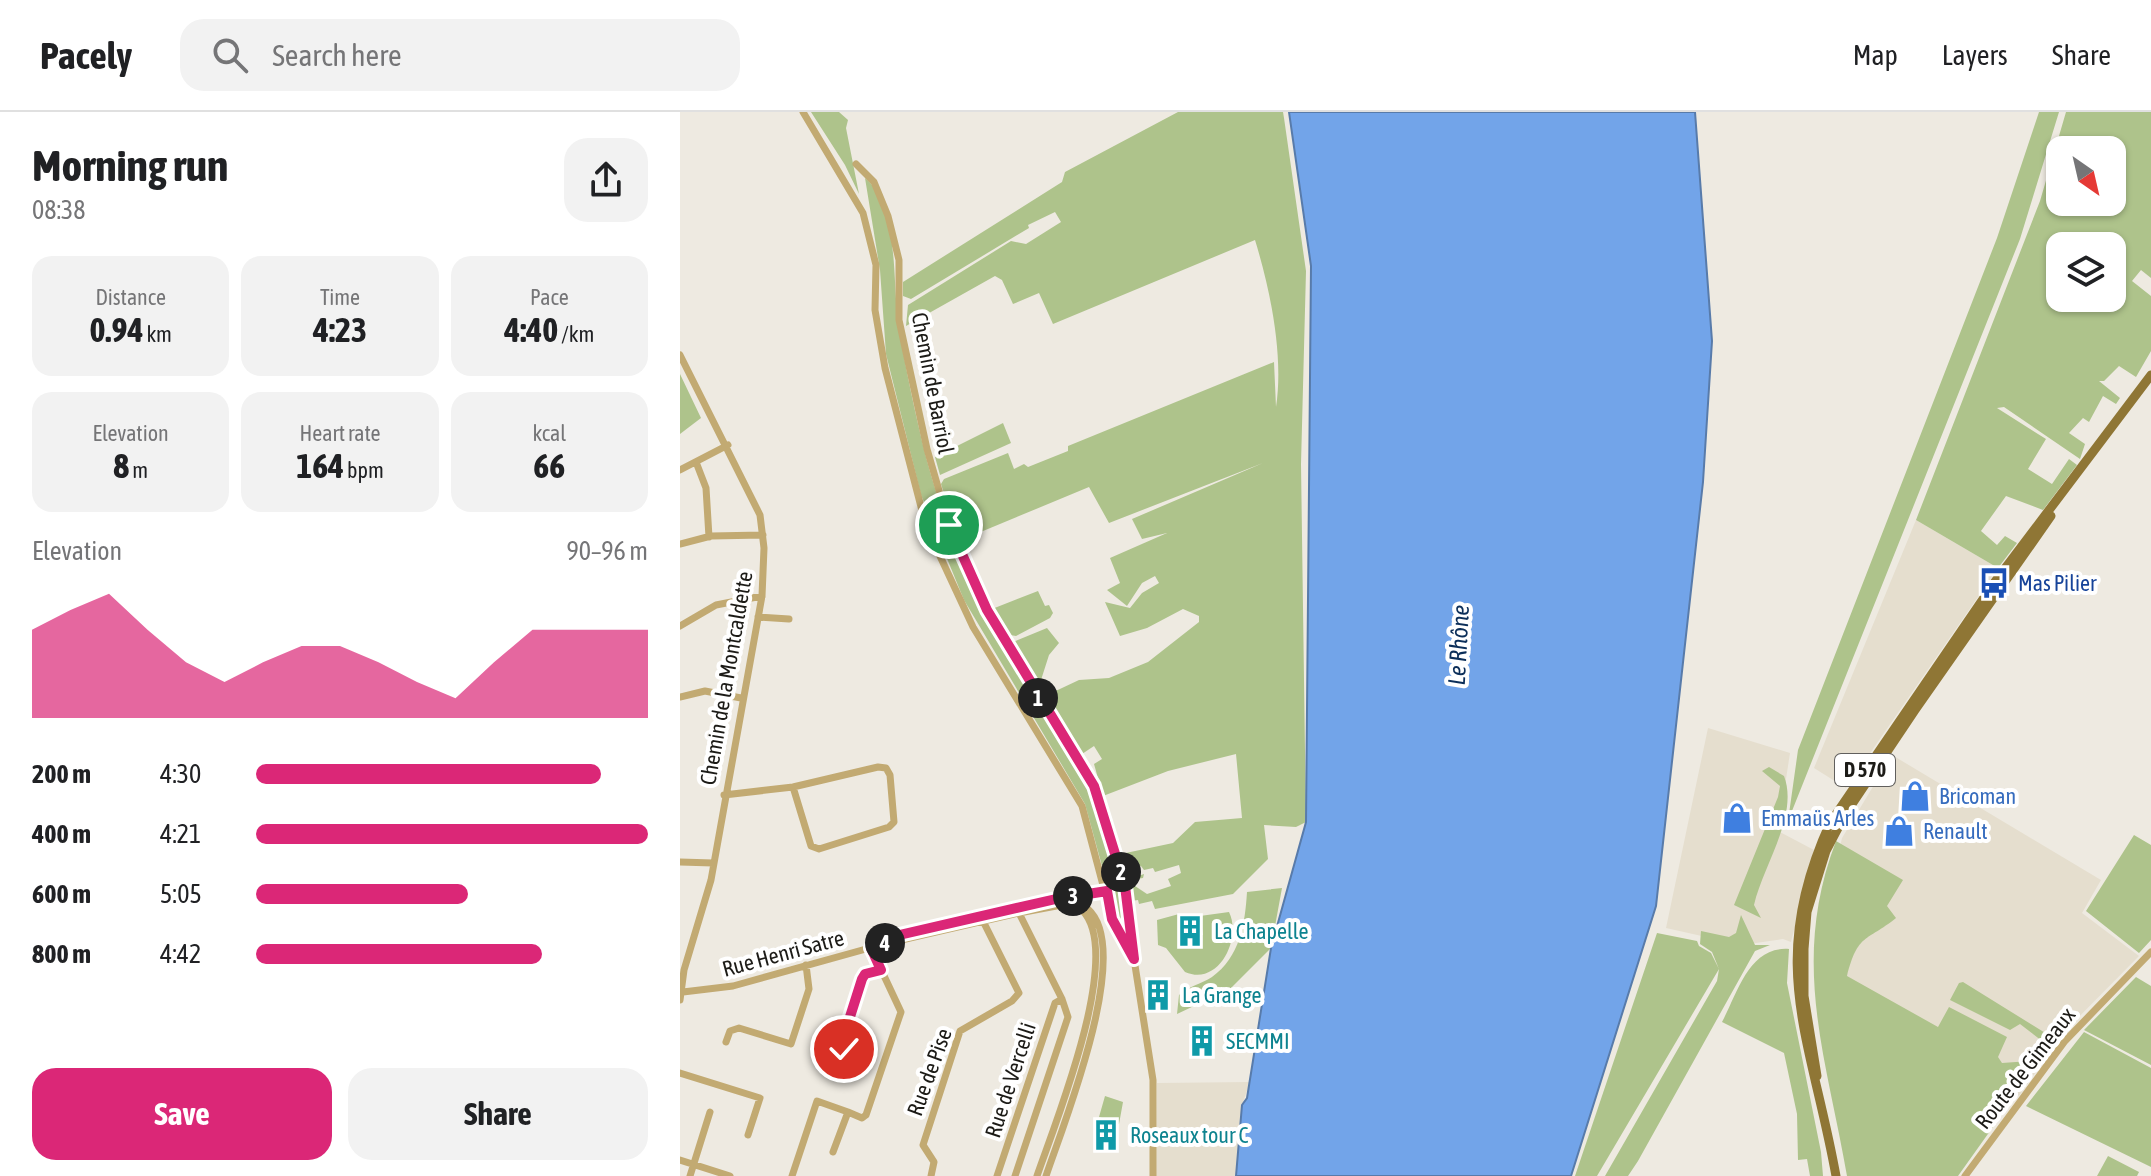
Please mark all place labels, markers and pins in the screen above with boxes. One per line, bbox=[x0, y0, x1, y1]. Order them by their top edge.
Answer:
pin bbox=[915, 491, 983, 559]
bus stop icon: Mas Pilier bbox=[1977, 566, 2011, 600]
place label: Mas Pilier bbox=[2018, 570, 2097, 596]
pin: 1 bbox=[1018, 678, 1058, 718]
shop icon: Bricoman bbox=[1898, 779, 1932, 813]
place label: Bricoman bbox=[1939, 783, 2016, 809]
shop icon: Emmaüs Arles bbox=[1720, 801, 1754, 835]
place label: Emmaüs Arles bbox=[1761, 805, 1875, 831]
shop icon: Renault bbox=[1882, 814, 1916, 848]
place label: Renault bbox=[1923, 818, 1988, 844]
pin: 2 bbox=[1101, 852, 1141, 892]
pin: 3 bbox=[1053, 876, 1093, 916]
building icon: La Chapelle bbox=[1173, 914, 1207, 948]
place label: La Chapelle bbox=[1214, 918, 1308, 944]
pin: 4 bbox=[865, 923, 905, 963]
building icon: La Grange bbox=[1141, 978, 1175, 1012]
place label: La Grange bbox=[1182, 982, 1261, 1008]
pin bbox=[810, 1015, 878, 1083]
building icon: SECMMI bbox=[1185, 1024, 1219, 1058]
place label: SECMMI bbox=[1226, 1028, 1290, 1054]
building icon: Roseaux tour C bbox=[1089, 1118, 1123, 1152]
place label: Roseaux tour C bbox=[1130, 1122, 1248, 1148]

